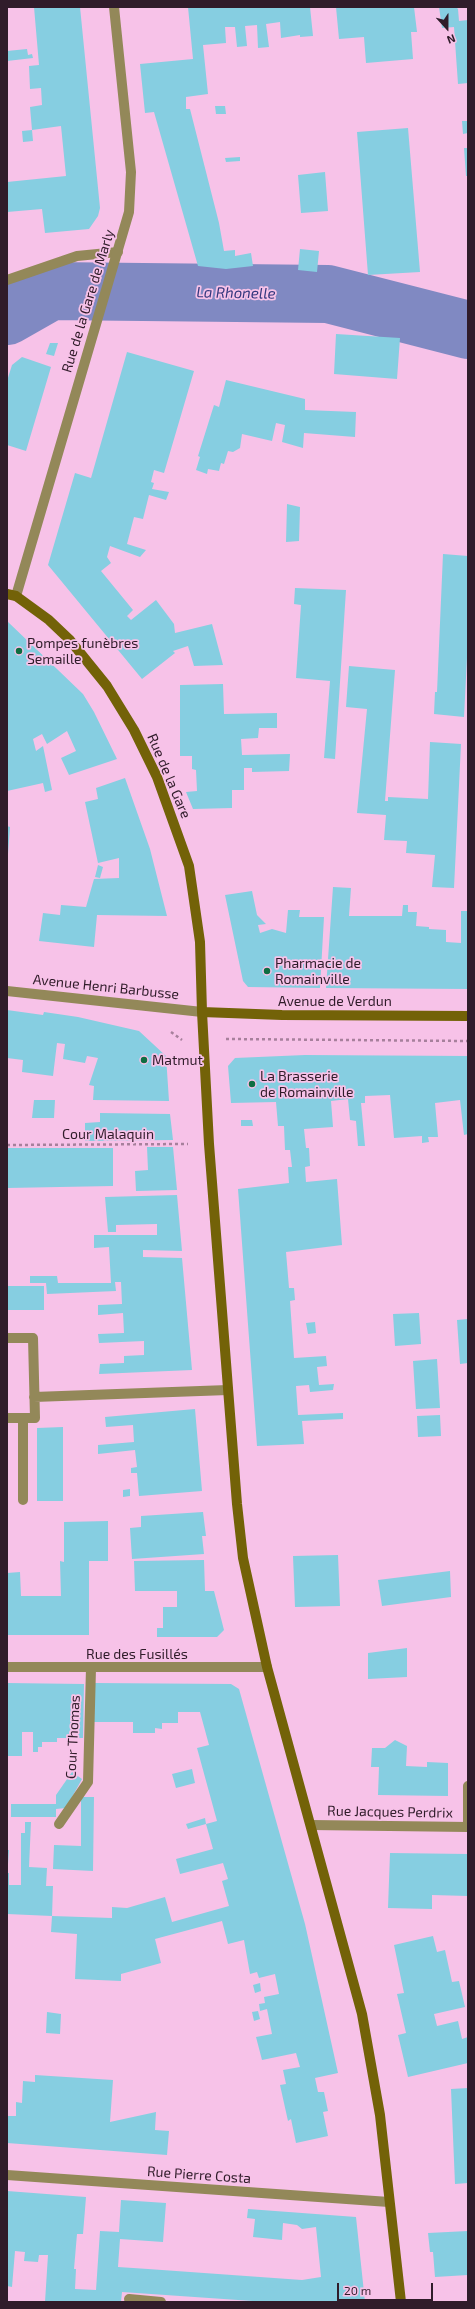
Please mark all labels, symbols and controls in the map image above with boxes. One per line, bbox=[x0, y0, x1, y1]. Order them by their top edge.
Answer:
north arrow bbox=[427, 8, 467, 48]
text: N bbox=[445, 32, 458, 47]
street label: Rue de la Gare de Marly bbox=[58, 227, 118, 375]
water label: La Rhonelle bbox=[196, 283, 276, 303]
place label: Pompes funèbres Semaille bbox=[27, 635, 138, 668]
marker: Pompes funèbres Semaille bbox=[14, 646, 24, 656]
street label: Rue de la Gare bbox=[144, 731, 194, 821]
place label: Pharmacie de Romainville bbox=[275, 955, 361, 988]
marker: Pharmacie de Romainville bbox=[262, 966, 272, 976]
street label: Avenue Henri Barbusse bbox=[32, 971, 180, 1003]
street label: Avenue de Verdun bbox=[278, 993, 392, 1009]
place label: Matmut bbox=[152, 1052, 203, 1068]
marker: Matmut bbox=[139, 1055, 149, 1065]
place label: La Brasserie de Romainville bbox=[260, 1068, 353, 1100]
marker: La Brasserie de Romainville bbox=[247, 1079, 257, 1089]
street label: Cour Malaquin bbox=[62, 1126, 154, 1142]
street label: Rue des Fusillés bbox=[86, 1646, 188, 1662]
street label: Cour Thomas bbox=[62, 1695, 84, 1779]
street label: Rue Jacques Perdrix bbox=[327, 1803, 453, 1821]
street label: Rue Pierre Costa bbox=[146, 2163, 252, 2187]
scale bar bbox=[339, 2275, 435, 2301]
text: 20 m bbox=[344, 2283, 371, 2297]

